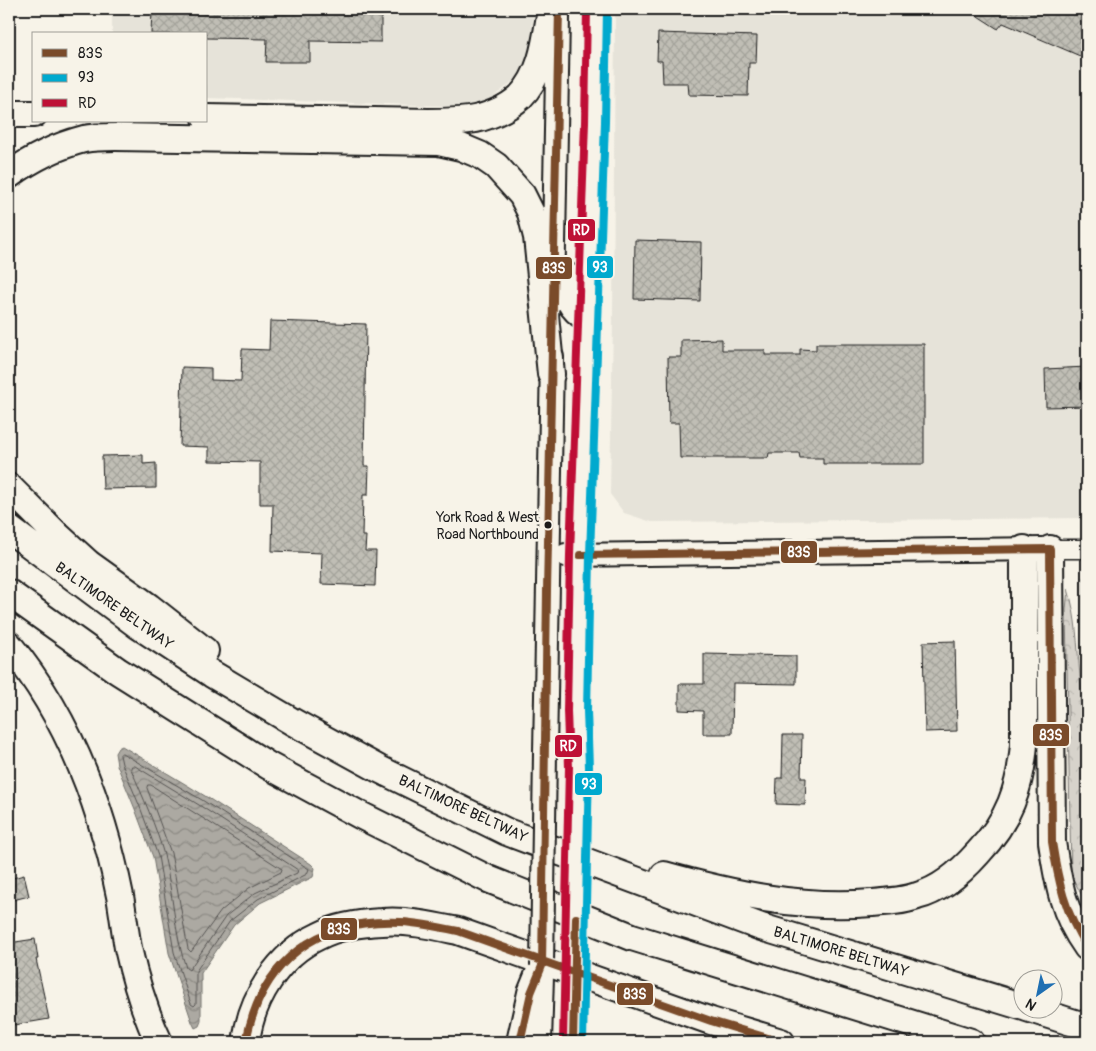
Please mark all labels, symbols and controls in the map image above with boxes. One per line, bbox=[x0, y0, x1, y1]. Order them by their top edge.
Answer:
legend bbox=[32, 32, 208, 122]
text: 83S bbox=[78, 44, 103, 63]
text: 93 bbox=[78, 68, 94, 87]
text: RD bbox=[78, 94, 96, 113]
line badge: RD bbox=[567, 218, 596, 242]
text: RD bbox=[573, 222, 590, 239]
line badge: 93 bbox=[586, 255, 614, 279]
line badge: 83S bbox=[535, 256, 573, 280]
text: 93 bbox=[592, 259, 608, 276]
text: 83S bbox=[542, 260, 566, 277]
place label: York Road & West Road Northbound bbox=[435, 509, 539, 543]
marker: York Road & West Road Northbound bbox=[543, 520, 553, 530]
line badge: 83S bbox=[780, 540, 818, 564]
text: 83S bbox=[787, 544, 811, 561]
street label: BALTIMORE BELTWAY bbox=[51, 558, 177, 654]
line badge: 83S bbox=[1032, 723, 1070, 747]
text: 83S bbox=[1039, 727, 1063, 744]
line badge: RD bbox=[554, 734, 583, 758]
text: RD bbox=[560, 738, 577, 755]
street label: BALTIMORE BELTWAY bbox=[395, 771, 531, 847]
line badge: 93 bbox=[574, 772, 603, 796]
text: 93 bbox=[581, 776, 597, 793]
line badge: 83S bbox=[320, 917, 358, 941]
text: 83S bbox=[327, 921, 351, 938]
street label: BALTIMORE BELTWAY bbox=[771, 922, 911, 982]
north arrow bbox=[1014, 968, 1064, 1018]
line badge: 83S bbox=[616, 982, 654, 1006]
text: 83S bbox=[623, 986, 647, 1003]
text: N bbox=[1023, 995, 1040, 1014]

